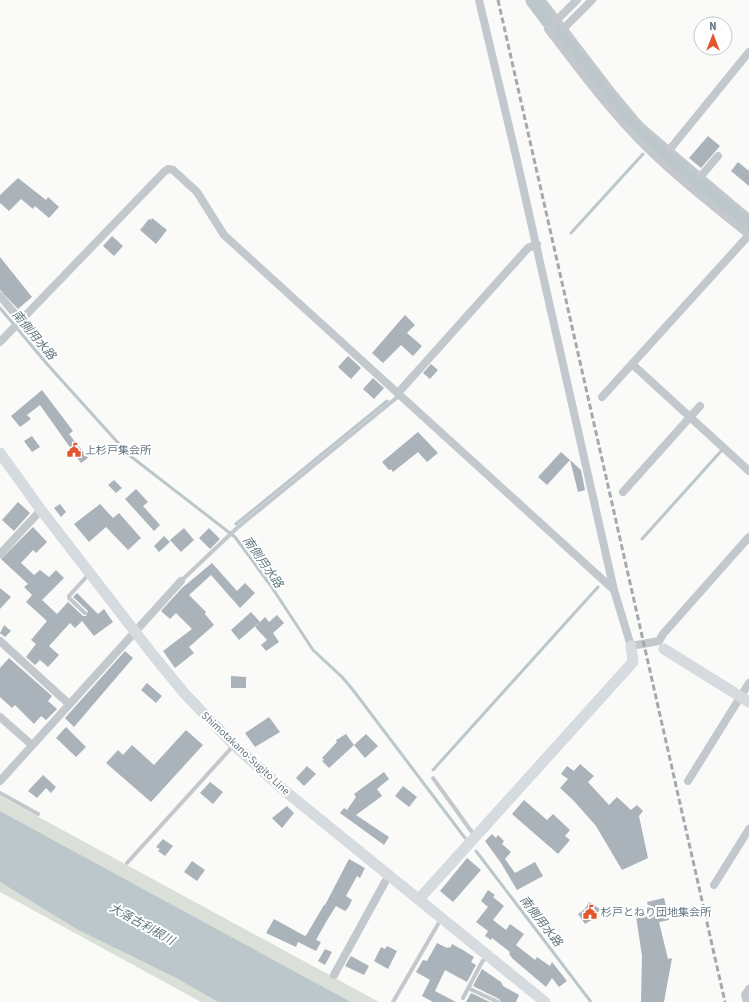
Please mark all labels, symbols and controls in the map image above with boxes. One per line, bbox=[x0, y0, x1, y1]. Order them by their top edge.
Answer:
north arrow bbox=[693, 16, 733, 56]
text: N bbox=[709, 19, 717, 34]
water label: 南側用水路 bbox=[8, 307, 60, 365]
public building icon: 上杉戸集会所 bbox=[66, 442, 82, 458]
place label: 上杉戸集会所 bbox=[85, 443, 152, 458]
water label: 南側用水路 bbox=[238, 533, 287, 593]
street label: Shimotakano-Sugito Line bbox=[198, 708, 294, 799]
water label: 南側用水路 bbox=[515, 892, 566, 951]
water label: 大落古利根川 bbox=[106, 900, 179, 950]
public building icon: 杉戸とねり団地集会所 bbox=[582, 904, 598, 920]
place label: 杉戸とねり団地集会所 bbox=[601, 905, 712, 920]

